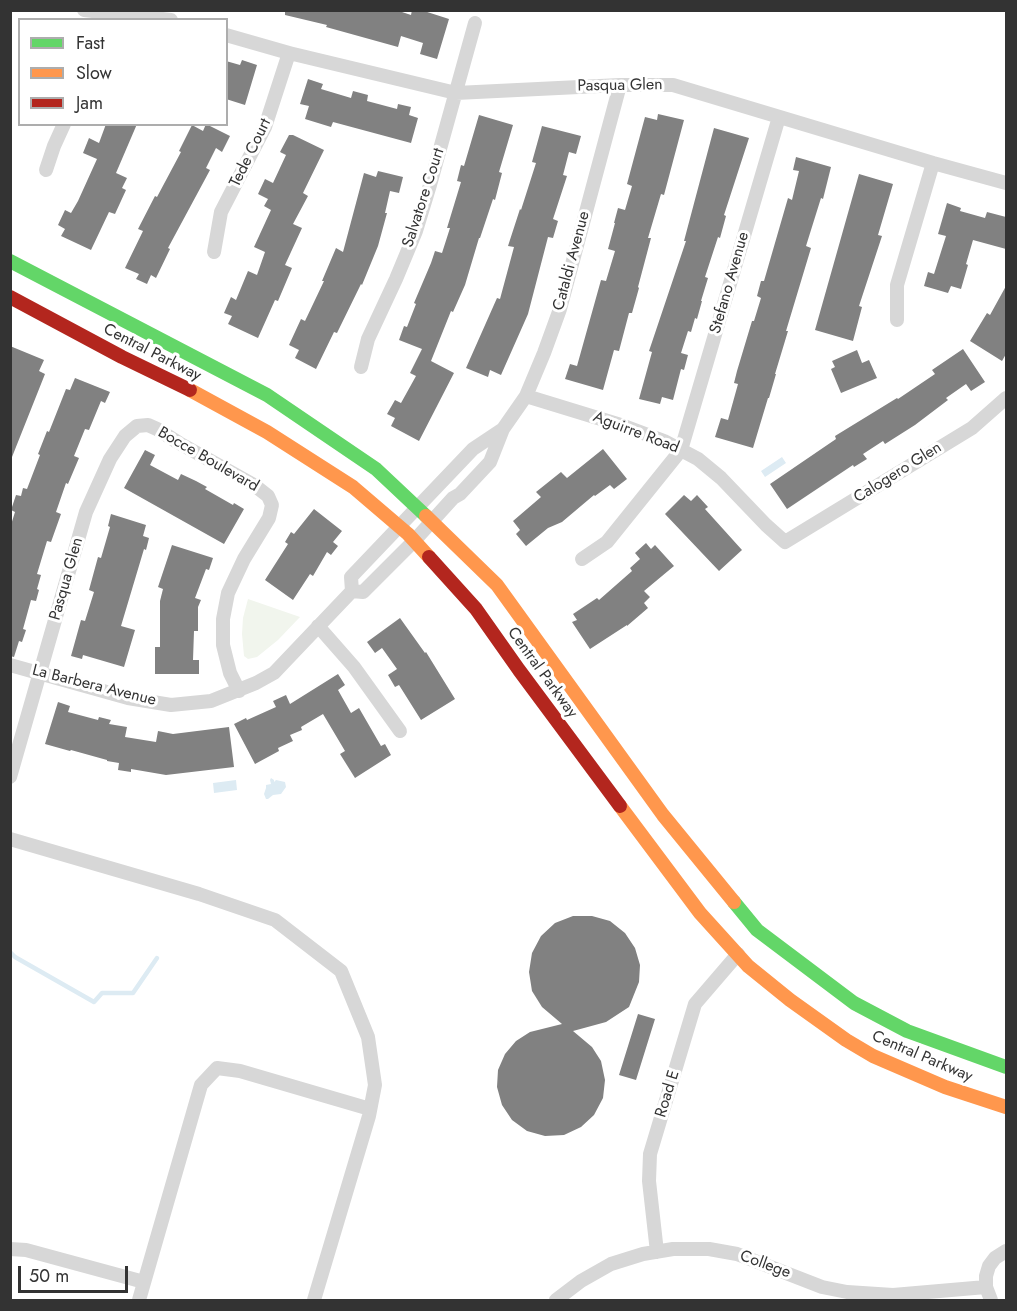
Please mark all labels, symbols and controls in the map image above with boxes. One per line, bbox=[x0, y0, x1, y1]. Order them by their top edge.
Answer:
legend bbox=[18, 18, 228, 126]
text: Fast bbox=[76, 30, 105, 56]
text: Slow bbox=[76, 60, 112, 86]
street label: Pasqua Glen bbox=[577, 76, 663, 96]
text: Jam bbox=[76, 90, 103, 116]
street label: Tede Court bbox=[226, 116, 276, 190]
street label: Salvatore Court bbox=[399, 146, 449, 250]
street label: Cataldi Avenue bbox=[550, 209, 594, 313]
street label: Stefano Avenue bbox=[706, 230, 754, 336]
street label: Central Parkway bbox=[100, 320, 204, 386]
street label: Aguirre Road bbox=[590, 408, 682, 458]
street label: Bocce Boulevard bbox=[154, 423, 262, 497]
street label: Calogero Glen bbox=[851, 438, 945, 508]
street label: Pasqua Glen bbox=[46, 535, 88, 623]
street label: Central Parkway bbox=[503, 624, 581, 722]
street label: La Barbera Avenue bbox=[30, 661, 158, 711]
street label: Central Parkway bbox=[869, 1027, 975, 1087]
street label: Road E bbox=[652, 1068, 684, 1120]
street label: College bbox=[737, 1247, 793, 1283]
scale bar bbox=[21, 1254, 130, 1292]
text: 50 m bbox=[29, 1263, 69, 1289]

